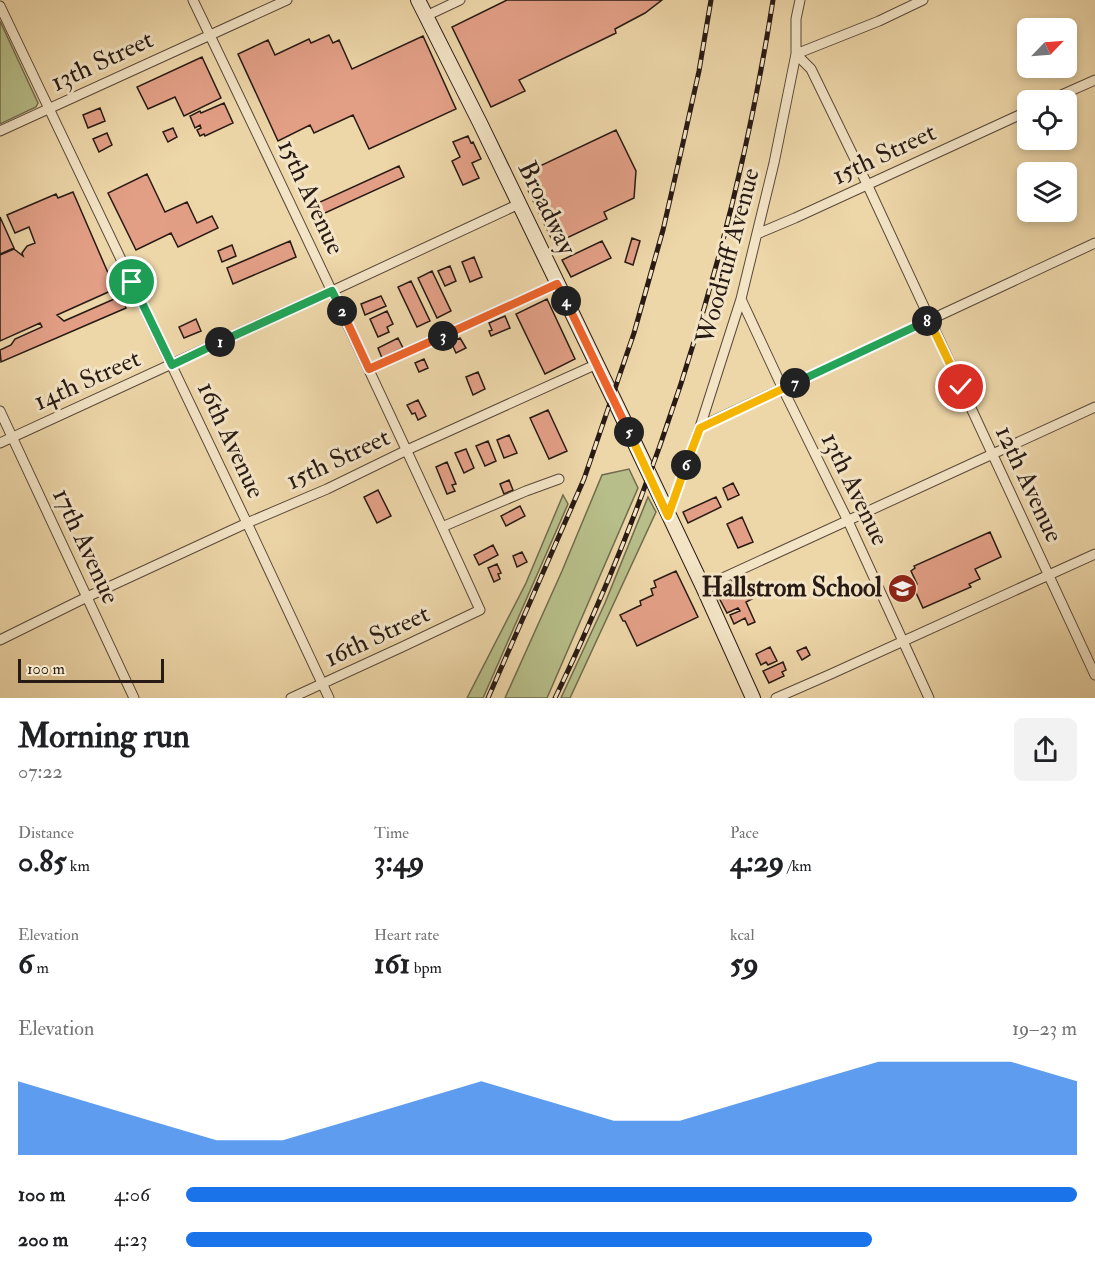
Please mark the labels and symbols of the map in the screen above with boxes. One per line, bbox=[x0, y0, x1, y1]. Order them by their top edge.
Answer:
north arrow bbox=[1017, 18, 1077, 78]
street label: 13th Street bbox=[46, 23, 158, 99]
street label: 15th Street bbox=[827, 116, 941, 192]
street label: 15th Avenue bbox=[270, 134, 352, 260]
street label: Broadway bbox=[511, 156, 584, 261]
street label: Woodruff Avenue bbox=[689, 164, 767, 348]
pin bbox=[106, 256, 157, 307]
pin: 4 bbox=[551, 286, 581, 316]
pin: 2 bbox=[327, 296, 357, 326]
pin: 8 bbox=[912, 306, 942, 336]
pin: 3 bbox=[428, 321, 458, 351]
pin: 1 bbox=[205, 327, 235, 357]
street label: 14th Street bbox=[29, 342, 145, 418]
pin bbox=[935, 361, 986, 412]
pin: 7 bbox=[780, 368, 810, 398]
street label: 16th Avenue bbox=[190, 377, 272, 504]
pin: 5 bbox=[614, 417, 644, 447]
street label: 12th Avenue bbox=[988, 420, 1070, 548]
street label: 15th Street bbox=[281, 421, 395, 497]
street label: 13th Avenue bbox=[814, 427, 896, 551]
pin: 6 bbox=[671, 450, 701, 480]
street label: 17th Avenue bbox=[45, 483, 127, 609]
place label: Hallstrom School bbox=[701, 572, 882, 604]
school or university icon: Hallstrom School bbox=[887, 572, 919, 604]
street label: 16th Street bbox=[319, 598, 435, 674]
scale bar bbox=[18, 656, 164, 684]

